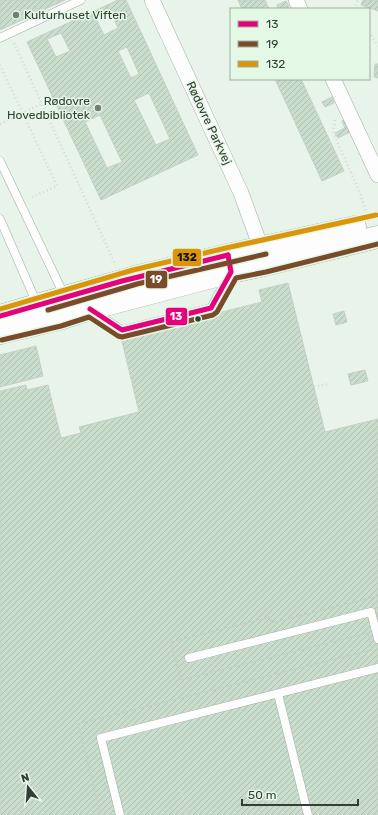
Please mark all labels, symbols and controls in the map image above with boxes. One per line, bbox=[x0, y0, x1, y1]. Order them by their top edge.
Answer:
place label: Kulturhuset Viften bbox=[24, 8, 126, 22]
legend bbox=[230, 8, 370, 80]
marker: Kulturhuset Viften bbox=[11, 10, 21, 20]
text: 13 bbox=[266, 17, 278, 31]
text: 19 bbox=[266, 37, 278, 51]
text: 132 bbox=[266, 57, 285, 71]
street label: Rødovre Parkvej bbox=[184, 79, 234, 167]
place label: Rødovre Hovedbibliotek bbox=[7, 94, 91, 122]
marker: Rødovre Hovedbibliotek bbox=[93, 103, 103, 113]
line badge: 132 bbox=[172, 248, 202, 267]
text: 132 bbox=[177, 251, 197, 264]
line badge: 19 bbox=[145, 270, 168, 289]
text: 19 bbox=[150, 273, 162, 286]
line badge: 13 bbox=[165, 307, 188, 326]
text: 13 bbox=[170, 310, 182, 323]
unlabelled marker bbox=[193, 314, 203, 324]
north arrow bbox=[8, 767, 48, 807]
text: N bbox=[20, 771, 31, 785]
scale bar bbox=[242, 781, 358, 807]
text: 50 m bbox=[248, 788, 276, 802]

